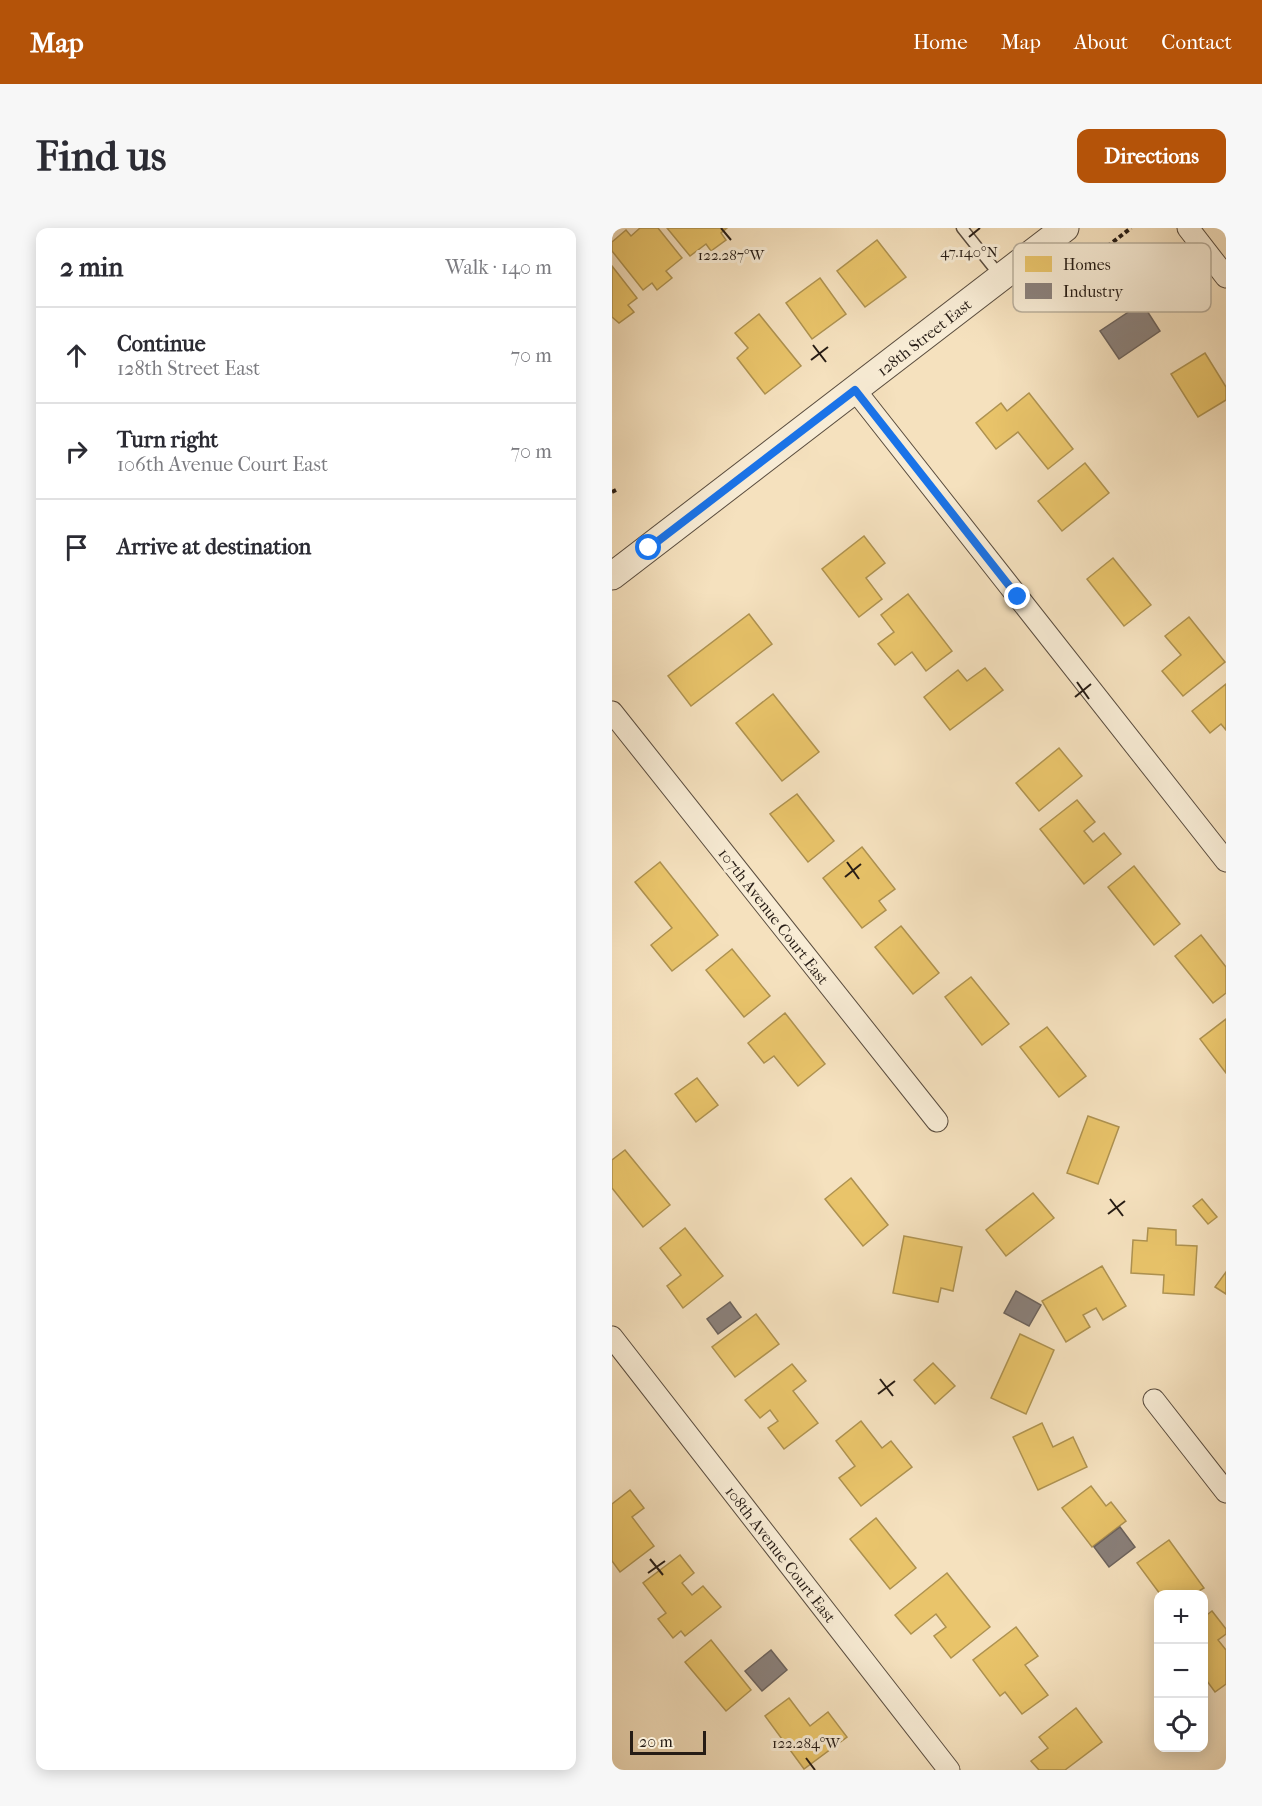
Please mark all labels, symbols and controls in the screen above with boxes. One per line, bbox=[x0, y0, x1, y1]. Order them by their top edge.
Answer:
text: Map bbox=[30, 26, 84, 59]
text: Home bbox=[913, 30, 968, 54]
text: Map bbox=[1001, 30, 1041, 54]
text: About bbox=[1074, 30, 1128, 54]
text: Contact bbox=[1161, 30, 1232, 54]
button: Directions bbox=[1077, 129, 1226, 183]
text: Find us bbox=[36, 132, 166, 181]
text: 47.140°N bbox=[940, 243, 998, 261]
legend bbox=[1013, 243, 1211, 312]
text: 122.287°W bbox=[698, 246, 765, 264]
text: 2 min bbox=[60, 252, 123, 283]
text: Homes bbox=[1063, 255, 1111, 274]
text: Walk · 140 m bbox=[445, 256, 552, 279]
text: Industry bbox=[1063, 282, 1124, 301]
street label: 128th Street East bbox=[873, 294, 976, 380]
text: Continue bbox=[117, 331, 206, 357]
icon: ahead bbox=[60, 339, 93, 372]
text: 70 m bbox=[510, 344, 552, 367]
text: 128th Street East bbox=[117, 357, 260, 380]
text: Turn right bbox=[117, 427, 218, 453]
icon: right bbox=[60, 435, 93, 468]
text: 70 m bbox=[510, 440, 552, 463]
text: 106th Avenue Court East bbox=[117, 453, 328, 476]
icon: arrive bbox=[60, 531, 93, 564]
text: Arrive at destination bbox=[117, 534, 311, 560]
route start bbox=[635, 534, 661, 560]
route end bbox=[1004, 583, 1030, 609]
street label: 107th Avenue Court East bbox=[714, 844, 833, 989]
street label: 108th Avenue Court East bbox=[721, 1482, 840, 1627]
map controls bbox=[1154, 1590, 1208, 1752]
button: + bbox=[1154, 1590, 1208, 1644]
button: − bbox=[1154, 1644, 1208, 1698]
button: locate bbox=[1154, 1698, 1208, 1752]
scale bar bbox=[630, 1728, 706, 1756]
text: 20 m bbox=[639, 1732, 673, 1751]
text: 122.284°W bbox=[772, 1734, 841, 1752]

